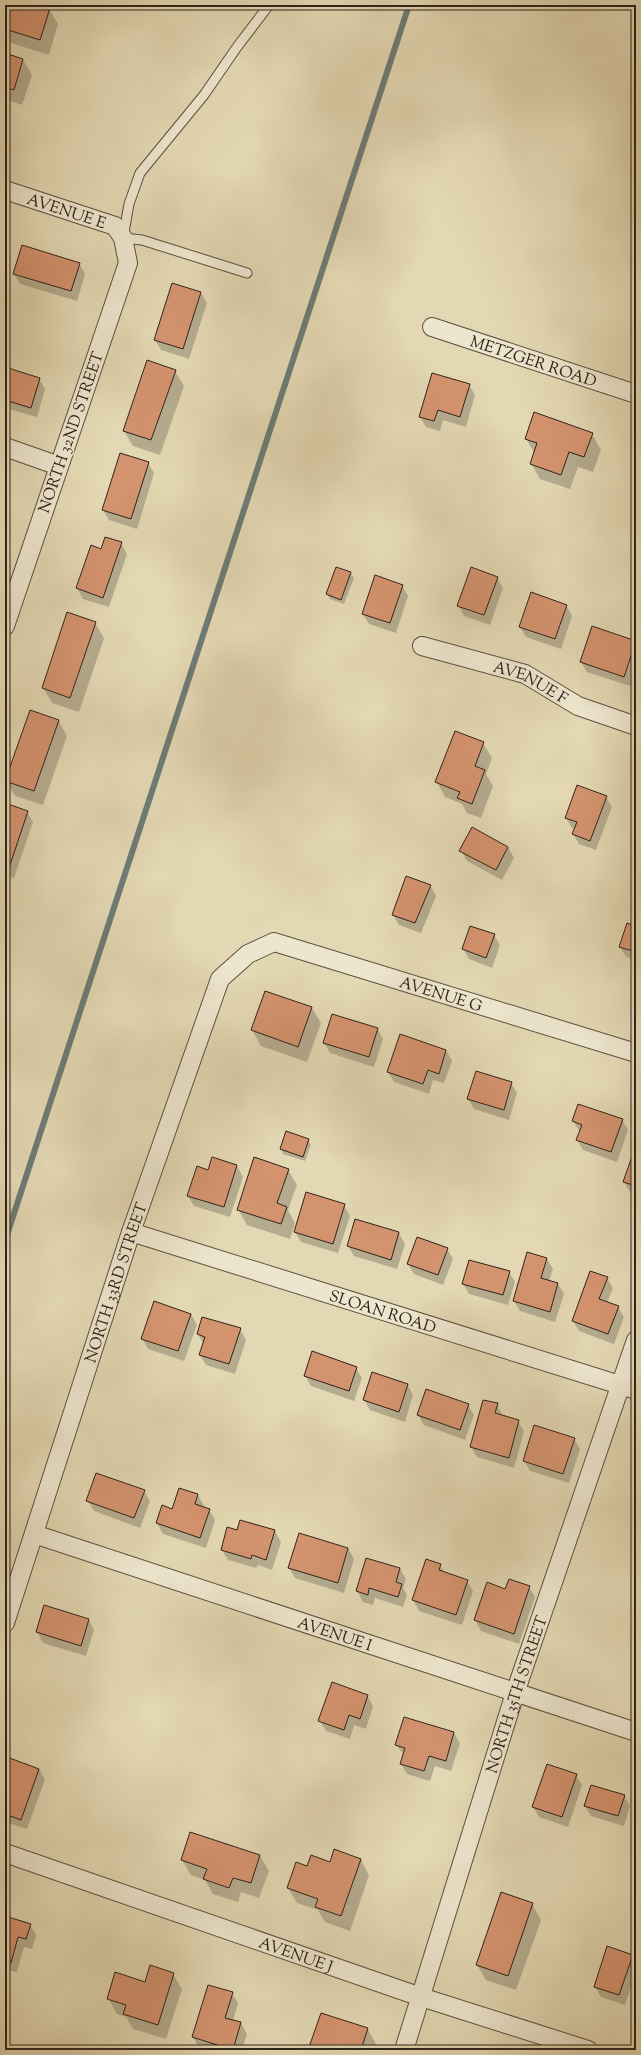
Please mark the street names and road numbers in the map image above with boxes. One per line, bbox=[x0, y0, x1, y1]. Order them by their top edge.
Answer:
street label: AVENUE E bbox=[23, 189, 109, 236]
street label: METZGER ROAD bbox=[467, 331, 599, 394]
street label: NORTH 32ND STREET bbox=[34, 349, 111, 517]
street label: AVENUE F bbox=[490, 657, 572, 711]
street label: AVENUE G bbox=[396, 972, 485, 1019]
street label: NORTH 33RD STREET bbox=[81, 1200, 154, 1366]
street label: SLOAN ROAD bbox=[326, 1286, 439, 1341]
street label: AVENUE I bbox=[294, 1612, 375, 1658]
street label: NORTH 35TH STREET bbox=[482, 1613, 555, 1777]
street label: AVENUE J bbox=[255, 1933, 336, 1980]

